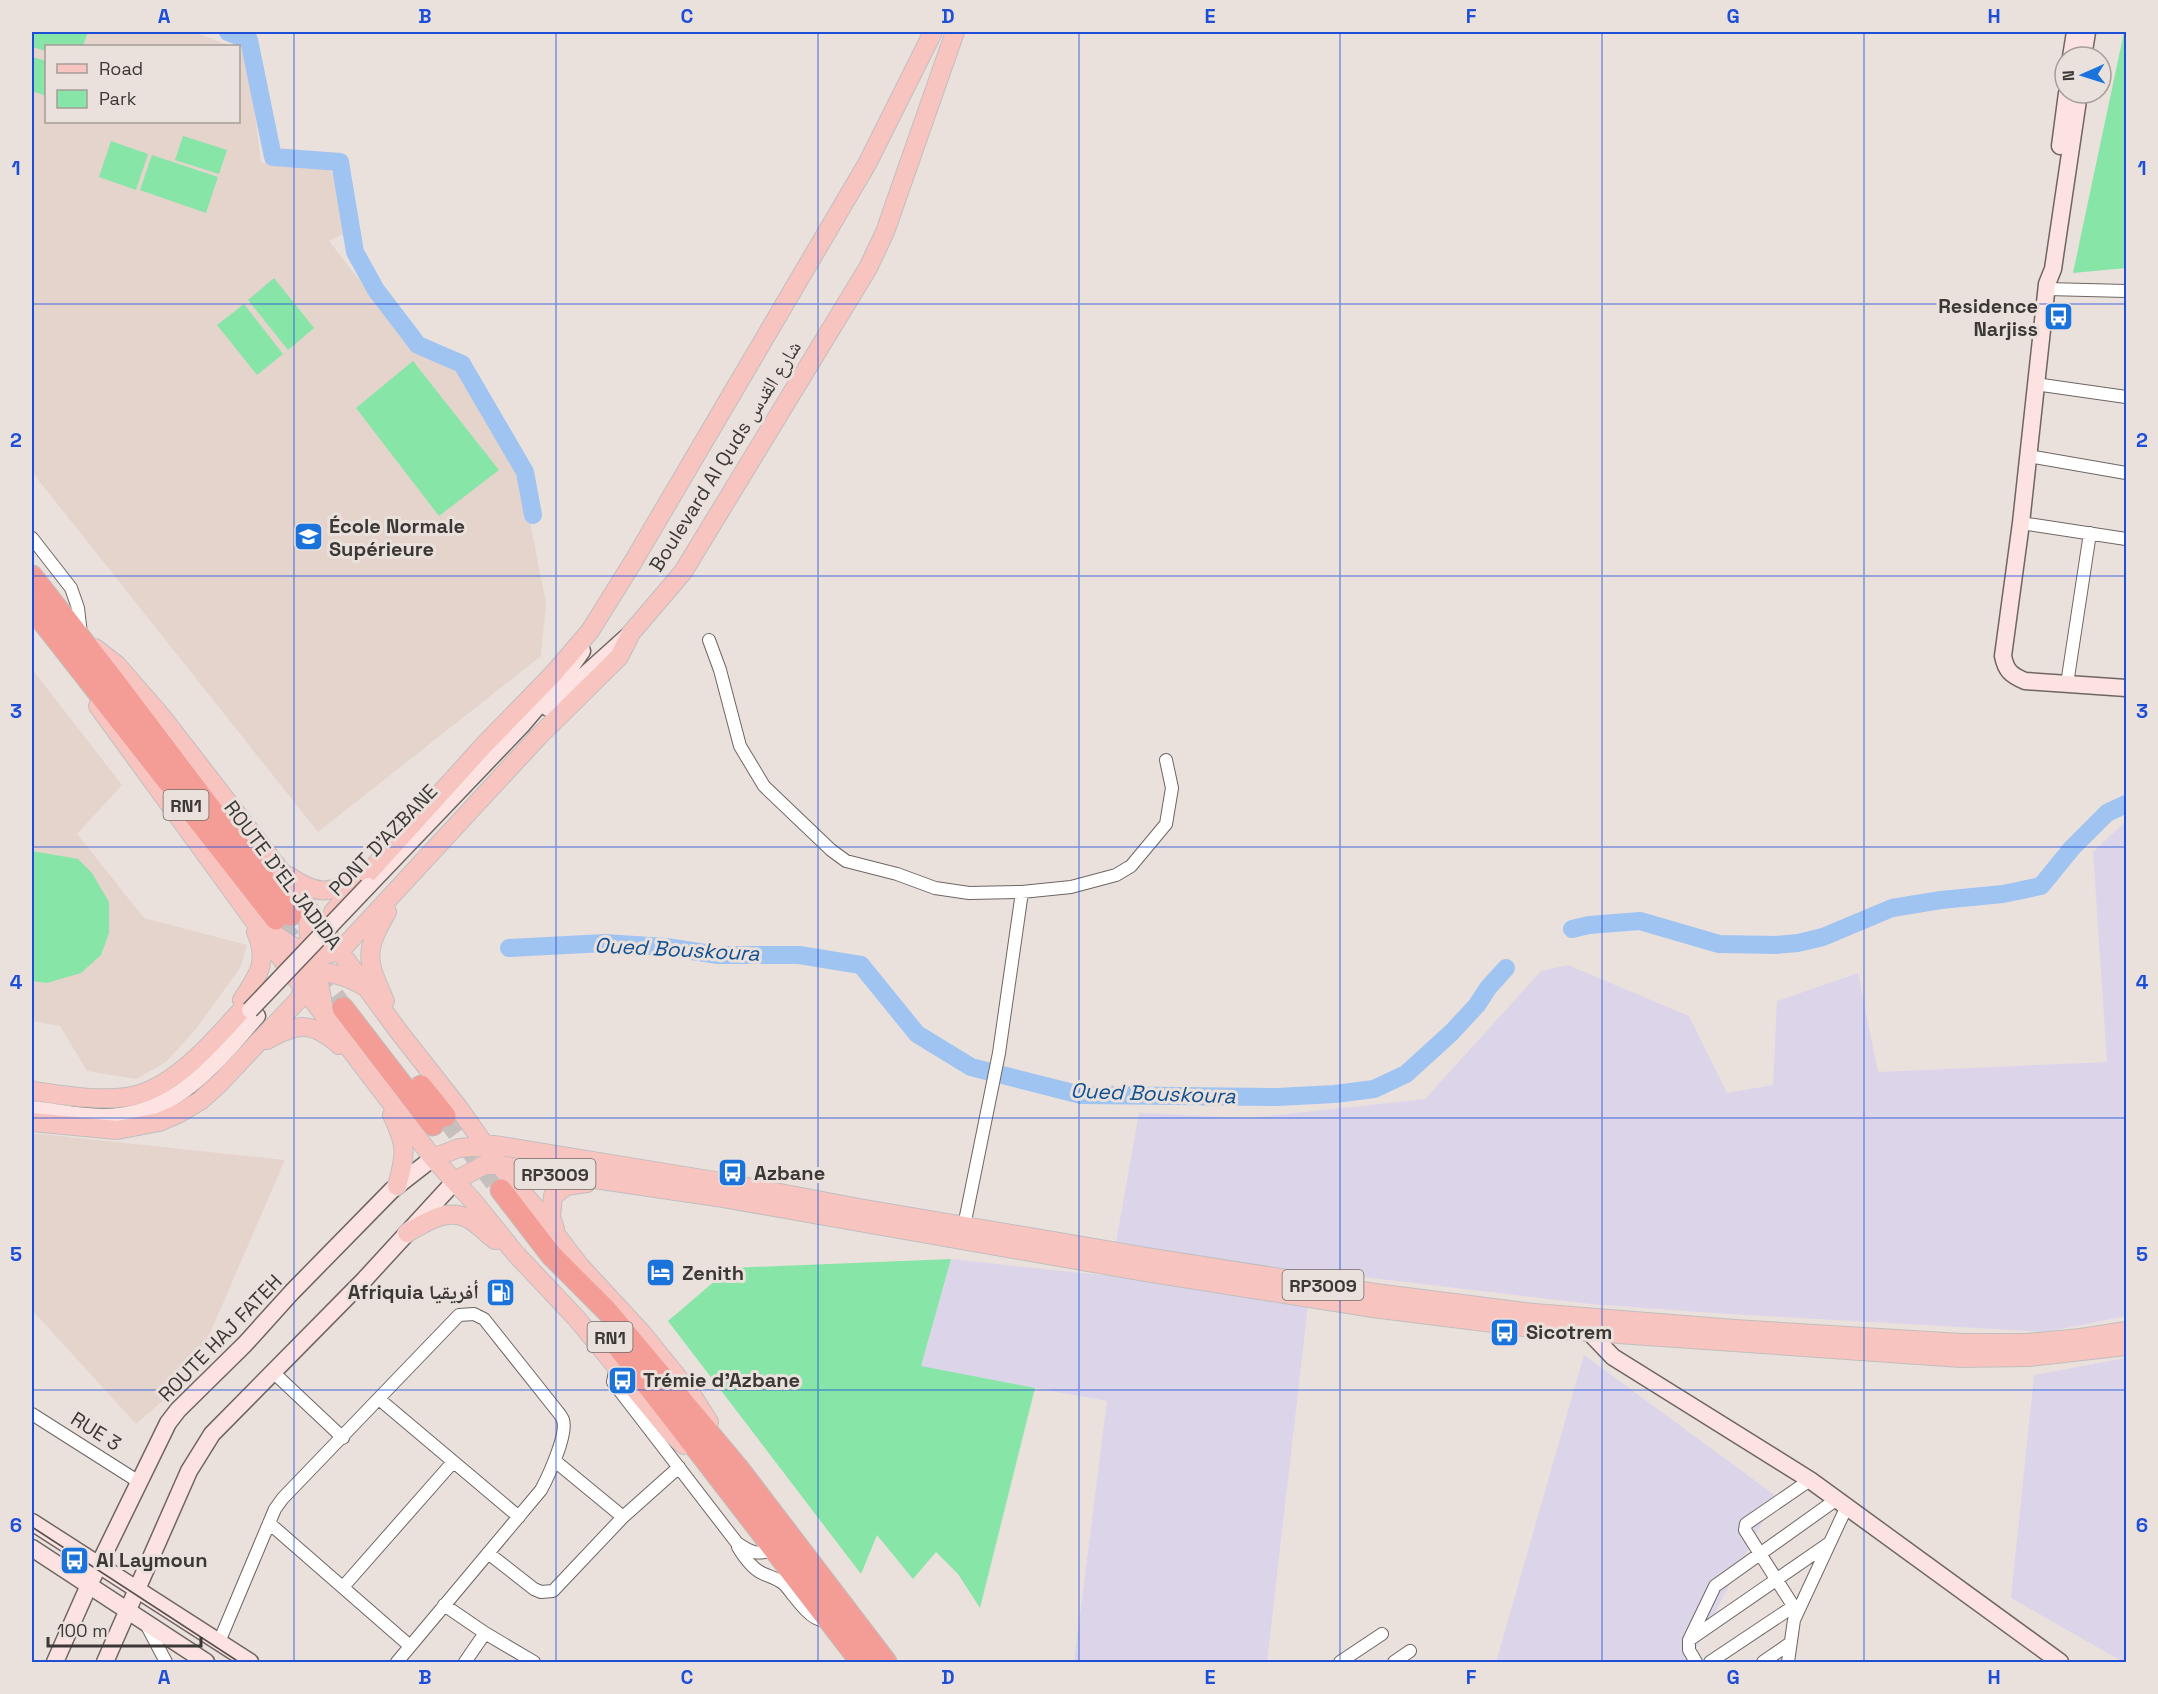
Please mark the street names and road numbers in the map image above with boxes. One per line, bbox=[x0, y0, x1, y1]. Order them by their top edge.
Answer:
street label: Boulevard Al Quds شارع القدس bbox=[643, 336, 807, 576]
street label: PONT D'AZBANE bbox=[323, 779, 443, 901]
road number: RN1 bbox=[164, 790, 208, 820]
street label: ROUTE D'EL JADIDA bbox=[218, 795, 348, 955]
road number: RP3009 bbox=[514, 1159, 596, 1189]
street label: ROUTE HAJ FATEH bbox=[153, 1269, 287, 1407]
road number: RP3009 bbox=[1282, 1270, 1364, 1300]
road number: RN1 bbox=[588, 1322, 632, 1352]
street label: RUE 3 bbox=[66, 1406, 126, 1456]

